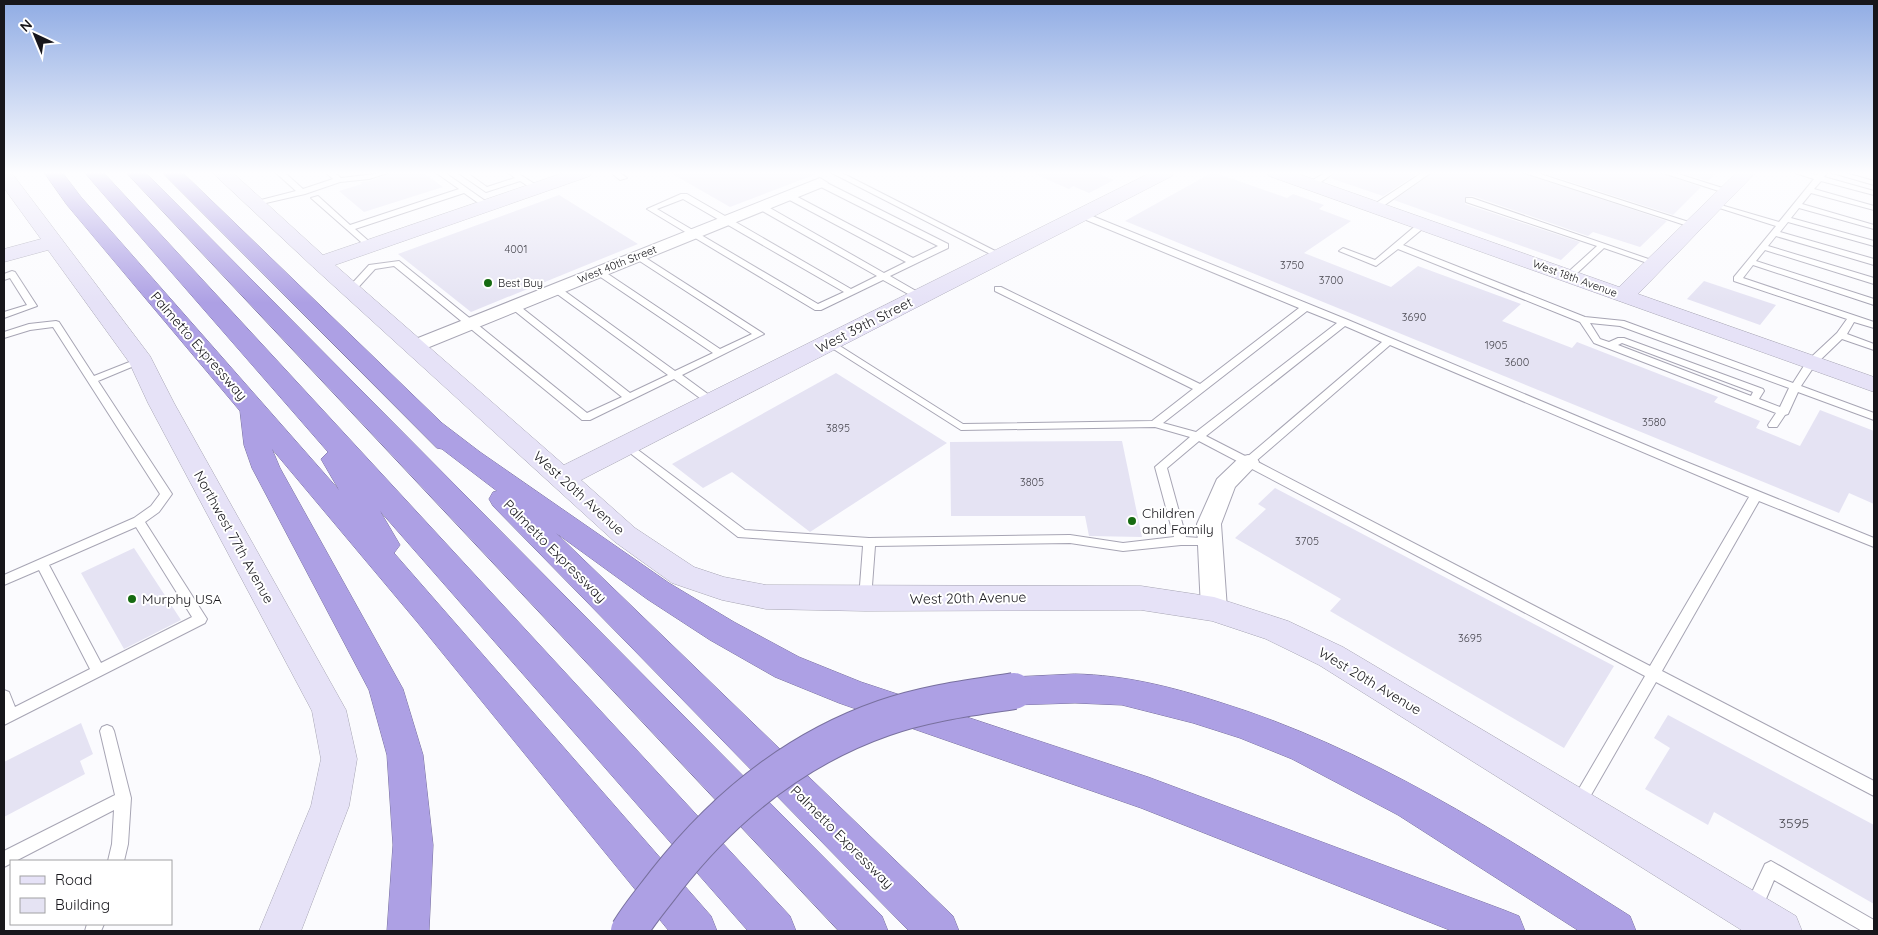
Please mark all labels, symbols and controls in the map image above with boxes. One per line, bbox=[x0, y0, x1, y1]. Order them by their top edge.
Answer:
north arrow bbox=[10, 10, 60, 60]
text: N bbox=[16, 16, 36, 36]
house number: 4001 bbox=[505, 242, 527, 256]
street label: West 40th Street bbox=[575, 242, 659, 286]
street label: West 18th Avenue bbox=[1531, 256, 1619, 300]
house number: 3750 bbox=[1280, 258, 1304, 272]
house number: 3700 bbox=[1319, 273, 1343, 287]
place label: Best Buy bbox=[498, 276, 543, 290]
marker: Best Buy bbox=[482, 277, 494, 289]
street label: Palmetto Expressway bbox=[147, 288, 251, 404]
street label: West 39th Street bbox=[813, 293, 916, 357]
house number: 3690 bbox=[1402, 310, 1426, 324]
house number: 1905 bbox=[1485, 338, 1507, 352]
house number: 3600 bbox=[1505, 355, 1529, 369]
house number: 3580 bbox=[1642, 415, 1666, 429]
house number: 3895 bbox=[826, 421, 850, 435]
street label: West 20th Avenue bbox=[530, 447, 629, 539]
street label: Northwest 77th Avenue bbox=[190, 467, 278, 607]
house number: 3805 bbox=[1020, 475, 1044, 489]
street label: Palmetto Expressway bbox=[500, 496, 610, 606]
place label: Children and Family bbox=[1142, 504, 1214, 538]
marker: Children and Family bbox=[1126, 515, 1138, 527]
house number: 3705 bbox=[1295, 534, 1319, 548]
street label: West 20th Avenue bbox=[909, 588, 1027, 608]
place label: Murphy USA bbox=[142, 590, 222, 608]
marker: Murphy USA bbox=[126, 593, 138, 605]
house number: 3695 bbox=[1458, 631, 1482, 645]
street label: West 20th Avenue bbox=[1315, 643, 1425, 719]
street label: Palmetto Expressway bbox=[787, 782, 897, 892]
house number: 3595 bbox=[1779, 814, 1809, 832]
legend bbox=[10, 860, 172, 925]
text: Road bbox=[55, 870, 92, 889]
text: Building bbox=[55, 895, 110, 914]

